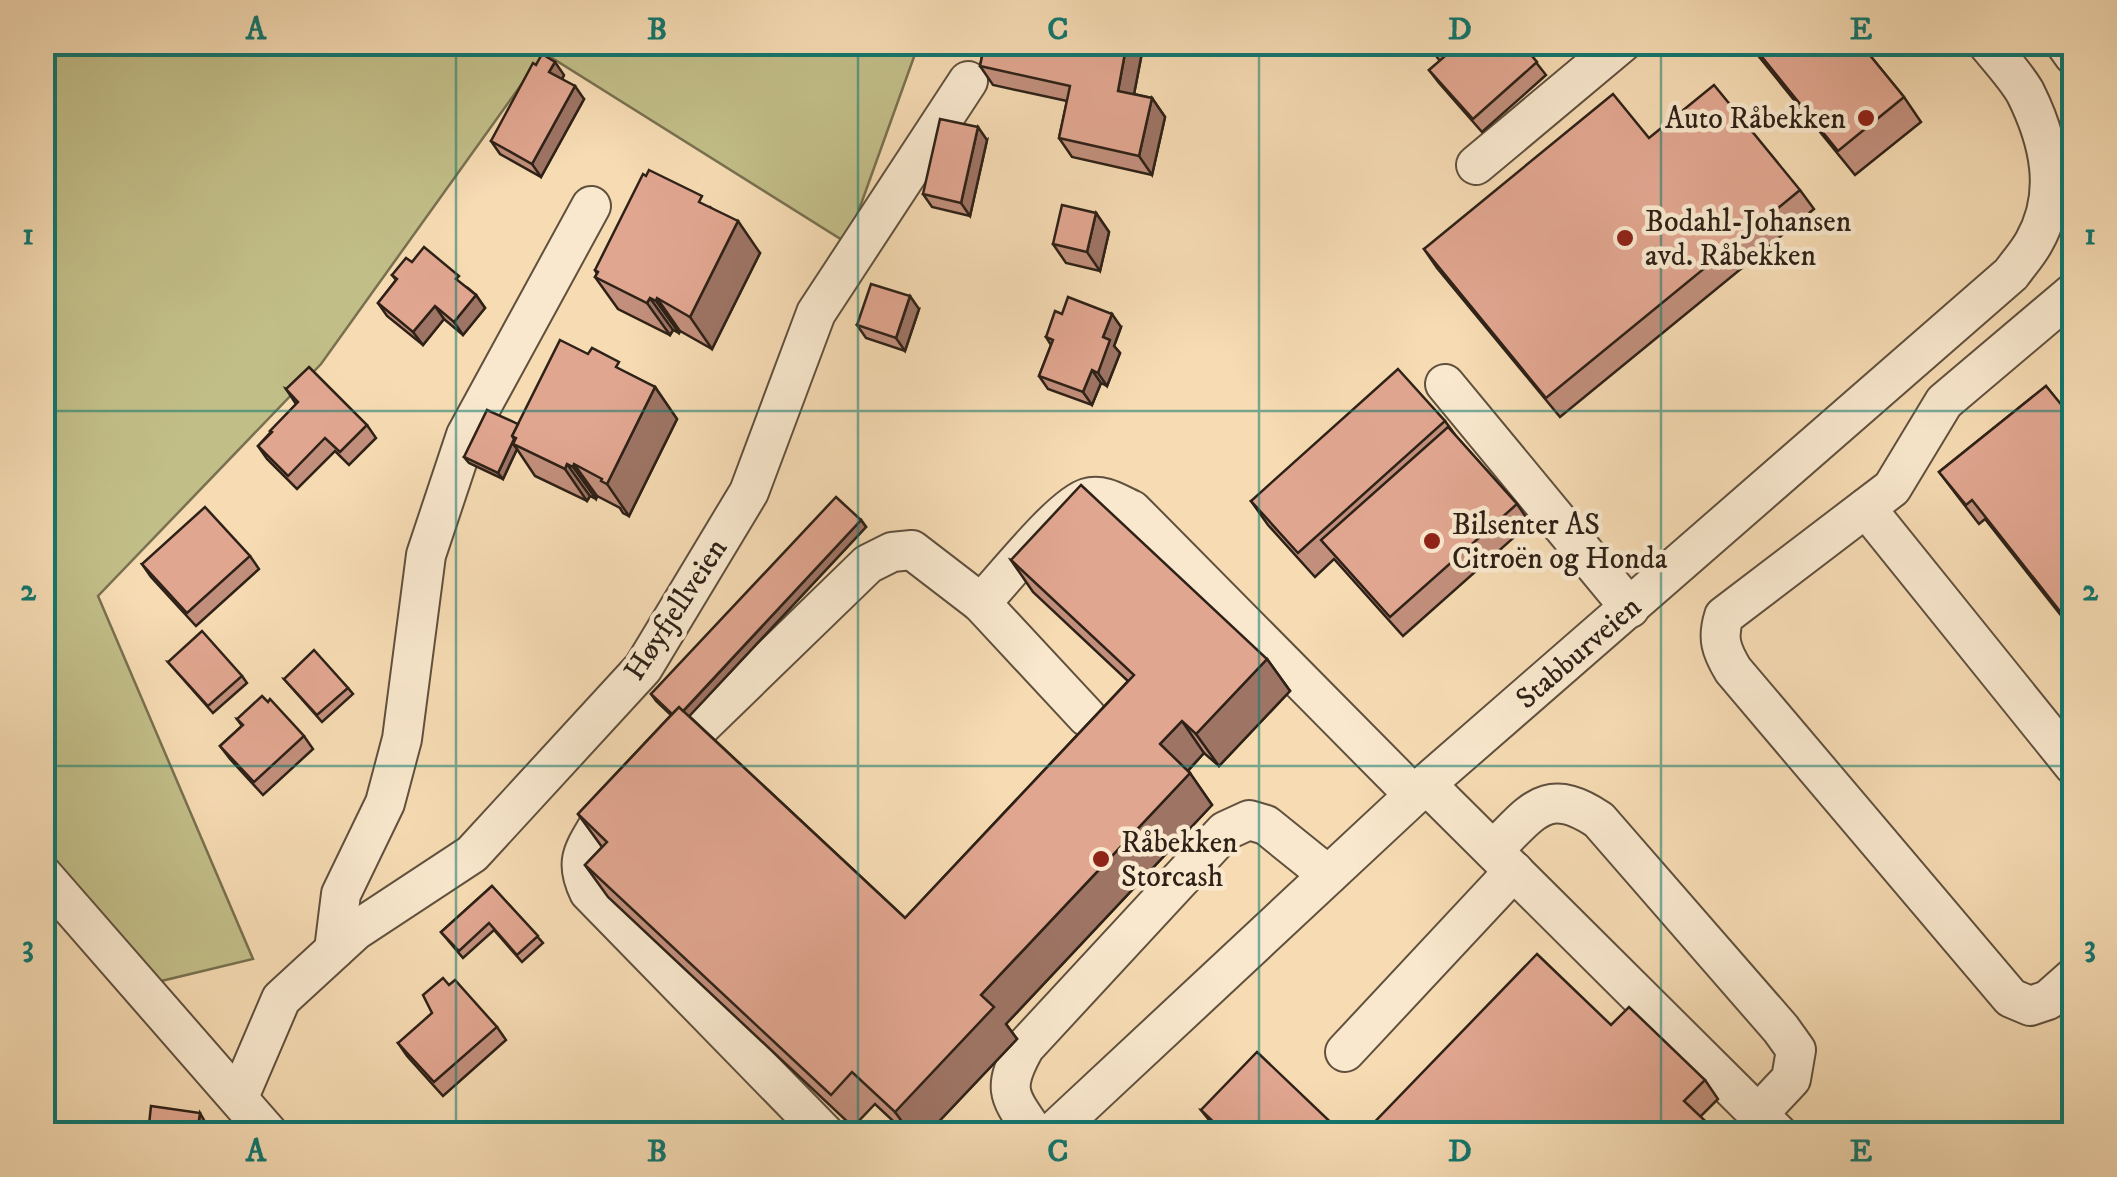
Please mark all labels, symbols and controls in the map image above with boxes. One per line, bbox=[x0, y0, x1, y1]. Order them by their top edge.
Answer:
text: A bbox=[245, 10, 268, 50]
text: B bbox=[647, 10, 667, 50]
text: C bbox=[1047, 10, 1069, 50]
text: D bbox=[1448, 10, 1472, 50]
text: E bbox=[1850, 10, 1873, 50]
place label: Auto Råbekken bbox=[1665, 101, 1846, 138]
marker: Auto Råbekken bbox=[1855, 107, 1877, 129]
place label: Bodahl-Johansen avd. Råbekken bbox=[1645, 204, 1852, 275]
text: 1 bbox=[22, 215, 34, 255]
text: 1 bbox=[2084, 215, 2096, 255]
marker: Bodahl-Johansen avd. Råbekken bbox=[1614, 227, 1636, 249]
place label: Bilsenter AS Citroën og Honda bbox=[1452, 507, 1668, 578]
marker: Bilsenter AS Citroën og Honda bbox=[1421, 530, 1443, 552]
street label: Høyfjellveien bbox=[617, 532, 736, 688]
text: 2 bbox=[20, 571, 36, 611]
text: 2 bbox=[2082, 571, 2098, 611]
street label: Stabburveien bbox=[1509, 589, 1649, 717]
place label: Råbekken Storcash bbox=[1121, 825, 1238, 896]
marker: Råbekken Storcash bbox=[1090, 848, 1112, 870]
text: 3 bbox=[22, 927, 34, 967]
text: 3 bbox=[2084, 927, 2096, 967]
text: A bbox=[245, 1132, 268, 1172]
text: B bbox=[647, 1132, 667, 1172]
text: C bbox=[1047, 1132, 1069, 1172]
text: D bbox=[1448, 1132, 1472, 1172]
text: E bbox=[1850, 1132, 1873, 1172]

